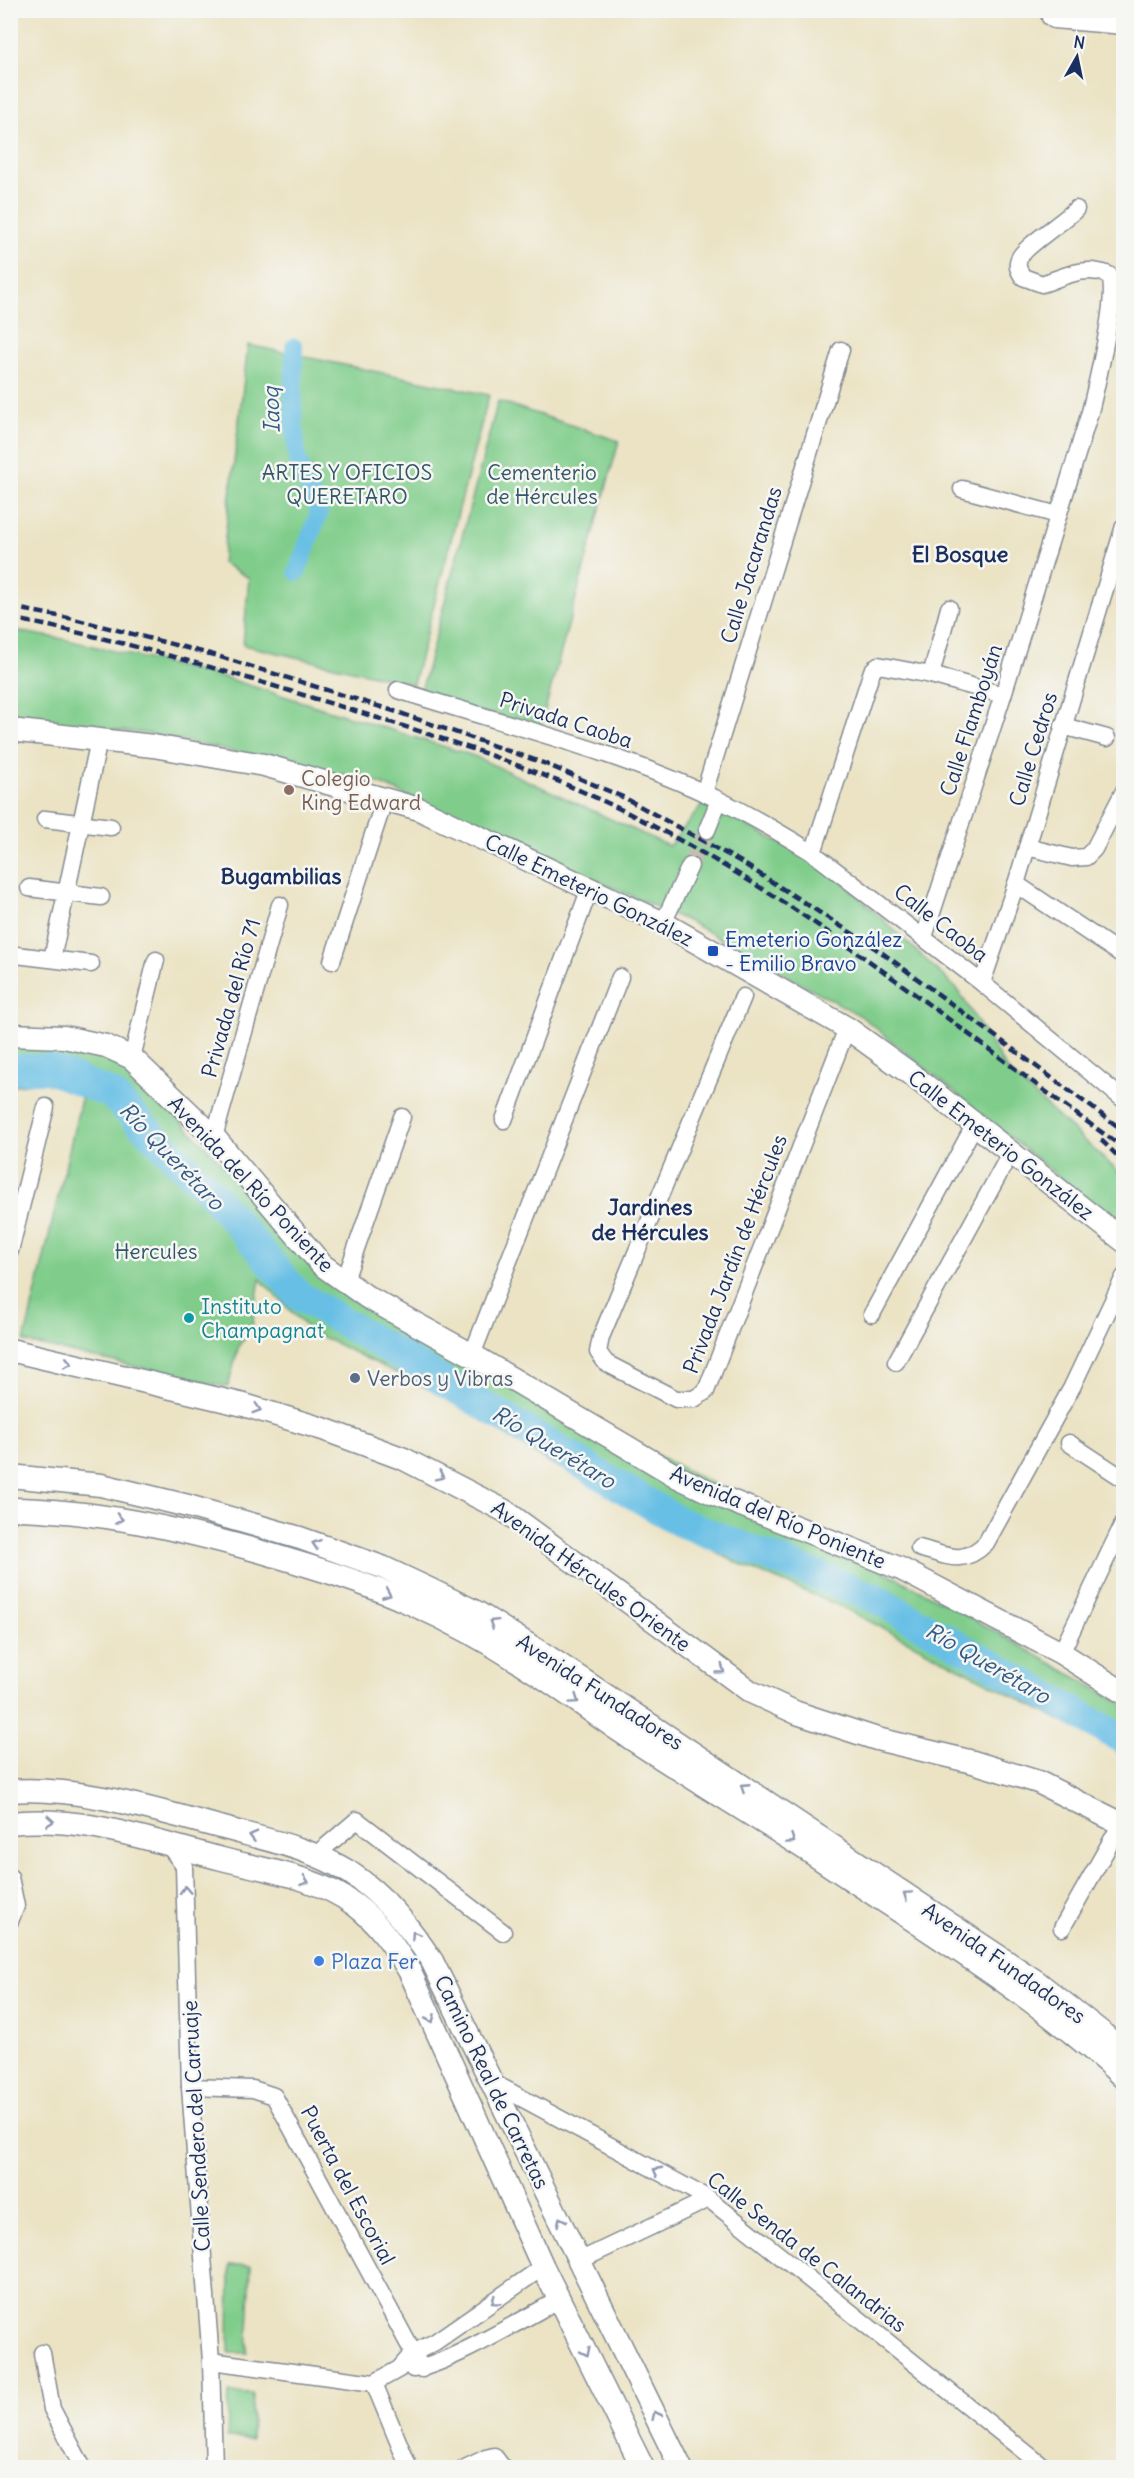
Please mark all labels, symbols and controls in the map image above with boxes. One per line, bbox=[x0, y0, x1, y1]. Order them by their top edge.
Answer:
north arrow bbox=[1047, 27, 1107, 87]
text: N bbox=[1072, 31, 1086, 53]
water label: Iaoq bbox=[256, 385, 286, 434]
park label: ARTES Y OFICIOS QUERETARO bbox=[262, 459, 432, 510]
park label: Cementerio de Hércules bbox=[486, 459, 598, 510]
street label: Calle Jacarandas bbox=[714, 483, 788, 647]
district label: El Bosque bbox=[912, 540, 1008, 568]
street label: Calle Flamboyán bbox=[934, 641, 1008, 799]
street label: Privada Caoba bbox=[496, 686, 636, 754]
street label: Calle Cedros bbox=[1003, 689, 1063, 809]
place label: Colegio King Edward bbox=[301, 765, 421, 816]
marker: Colegio King Edward bbox=[282, 783, 296, 797]
street label: Calle Emeterio González bbox=[480, 828, 698, 952]
district label: Bugambilias bbox=[221, 862, 341, 890]
street label: Calle Caoba bbox=[888, 878, 994, 968]
street label: Privada del Río 71 bbox=[195, 915, 267, 1081]
place label: Emeterio González - Emilio Bravo bbox=[725, 926, 902, 977]
marker: Emeterio González - Emilio Bravo bbox=[706, 944, 720, 958]
street label: Calle Emeterio González bbox=[903, 1064, 1099, 1226]
street label: Avenida del Río Poniente bbox=[162, 1090, 340, 1278]
water label: Río Querétaro bbox=[114, 1096, 231, 1217]
street label: Privada Jardín de Hércules bbox=[677, 1131, 793, 1377]
district label: Jardines de Hércules bbox=[591, 1193, 709, 1246]
park label: Hercules bbox=[114, 1238, 198, 1265]
place label: Instituto Champagnat bbox=[201, 1293, 324, 1344]
marker: Instituto Champagnat bbox=[182, 1311, 196, 1325]
one-way arrow bbox=[62, 1356, 72, 1369]
place label: Verbos y Vibras bbox=[367, 1365, 513, 1392]
marker: Verbos y Vibras bbox=[348, 1371, 362, 1385]
water label: Río Querétaro bbox=[487, 1399, 622, 1496]
one-way arrow bbox=[251, 1402, 262, 1414]
street label: Avenida del Río Poniente bbox=[666, 1459, 890, 1575]
one-way arrow bbox=[433, 1468, 444, 1480]
street label: Avenida Hércules Oriente bbox=[486, 1494, 696, 1658]
one-way arrow bbox=[114, 1512, 123, 1524]
one-way arrow bbox=[311, 1538, 321, 1551]
one-way arrow bbox=[381, 1587, 392, 1599]
water label: Río Querétaro bbox=[921, 1616, 1057, 1711]
one-way arrow bbox=[489, 1618, 499, 1630]
street label: Avenida Fundadores bbox=[511, 1628, 689, 1756]
one-way arrow bbox=[714, 1663, 725, 1674]
one-way arrow bbox=[568, 1693, 579, 1704]
one-way arrow bbox=[740, 1783, 751, 1794]
one-way arrow bbox=[45, 1814, 54, 1827]
one-way arrow bbox=[248, 1831, 259, 1843]
one-way arrow bbox=[784, 1833, 795, 1844]
one-way arrow bbox=[299, 1873, 310, 1886]
one-way arrow bbox=[179, 1886, 192, 1895]
one-way arrow bbox=[902, 1891, 913, 1902]
street label: Avenida Fundadores bbox=[917, 1896, 1091, 2030]
one-way arrow bbox=[411, 1931, 422, 1942]
place label: Plaza Fer bbox=[331, 1948, 418, 1975]
marker: Plaza Fer bbox=[312, 1954, 326, 1968]
street label: Camino Real de Carretas bbox=[429, 1971, 555, 2193]
street label: Calle Sendero del Carruaje bbox=[176, 2000, 216, 2252]
one-way arrow bbox=[424, 2013, 436, 2024]
street label: Puerta del Escorial bbox=[295, 2101, 401, 2269]
street label: Calle Senda de Calandrias bbox=[702, 2166, 912, 2338]
one-way arrow bbox=[653, 2167, 664, 2178]
one-way arrow bbox=[557, 2216, 569, 2227]
one-way arrow bbox=[491, 2294, 502, 2305]
one-way arrow bbox=[578, 2345, 590, 2356]
one-way arrow bbox=[651, 2410, 663, 2421]

